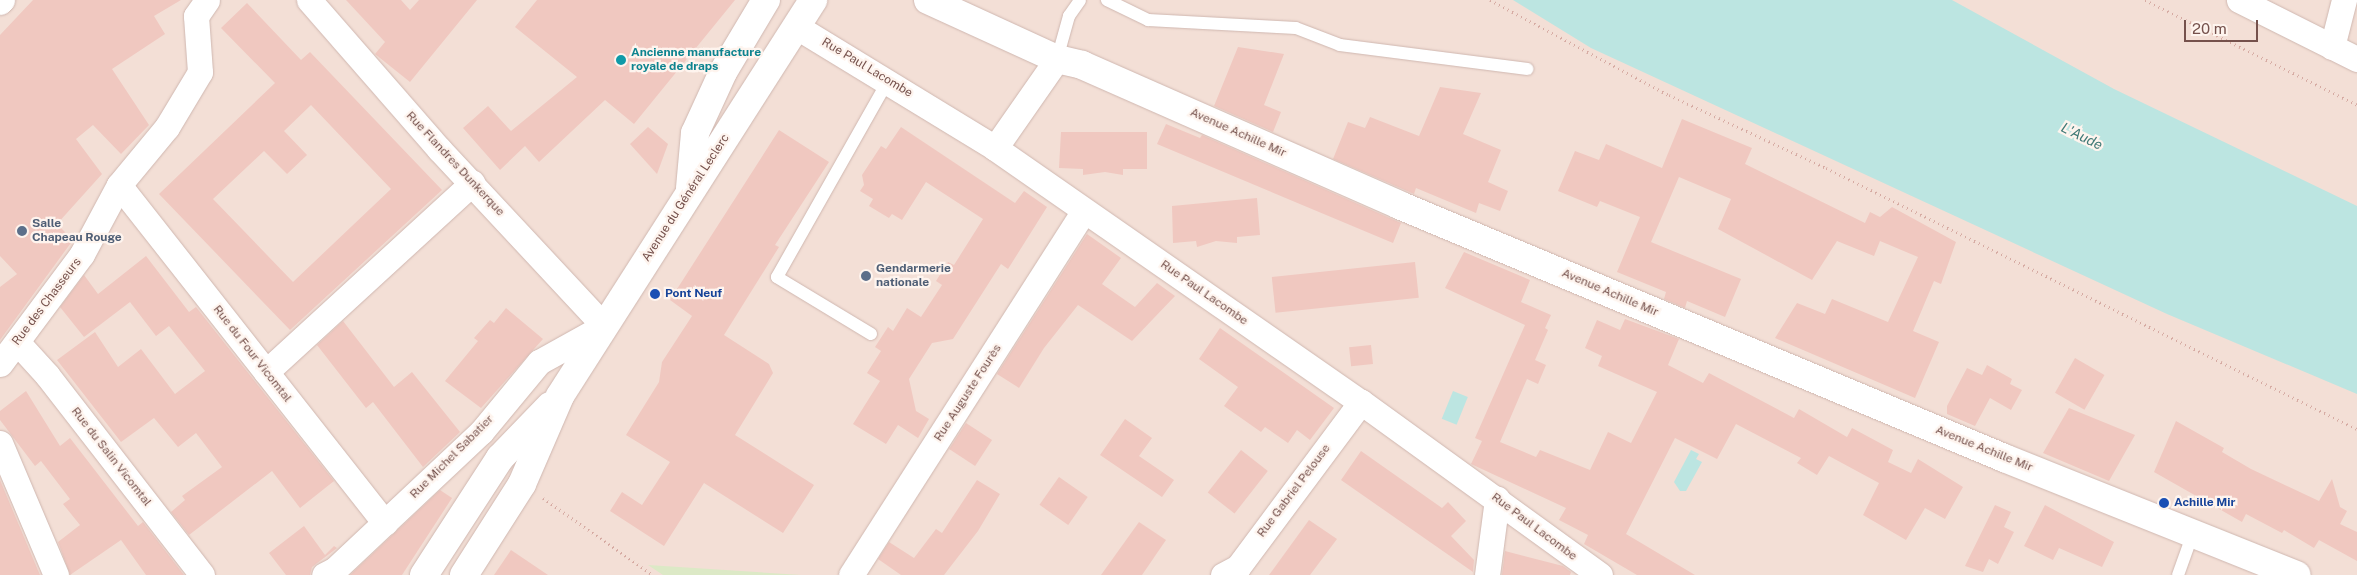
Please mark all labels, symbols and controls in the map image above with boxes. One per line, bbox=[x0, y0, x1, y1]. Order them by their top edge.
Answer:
scale bar bbox=[2187, 10, 2261, 42]
text: 20 m bbox=[2192, 20, 2227, 37]
street label: Rue Paul Lacombe bbox=[819, 35, 915, 101]
place label: Ancienne manufacture royale de draps bbox=[631, 46, 761, 74]
marker: Ancienne manufacture royale de draps bbox=[615, 54, 627, 66]
street label: Avenue Achille Mir bbox=[1188, 105, 1288, 161]
street label: Rue Flandres Dunkerque bbox=[403, 109, 507, 219]
water label: L'Aude bbox=[2058, 119, 2106, 153]
street label: Avenue du Général Leclerc bbox=[639, 131, 733, 265]
place label: Salle Chapeau Rouge bbox=[32, 217, 122, 245]
marker: Salle Chapeau Rouge bbox=[16, 225, 28, 237]
street label: Rue des Chasseurs bbox=[9, 255, 85, 349]
street label: Rue Paul Lacombe bbox=[1158, 257, 1250, 329]
place label: Gendarmerie nationale bbox=[876, 262, 951, 290]
street label: Avenue Achille Mir bbox=[1559, 266, 1661, 320]
marker: Gendarmerie nationale bbox=[860, 270, 872, 282]
place label: Pont Neuf bbox=[665, 287, 722, 301]
marker: Pont Neuf bbox=[649, 288, 661, 300]
street label: Rue du Four Vicomtal bbox=[210, 303, 294, 405]
street label: Rue Auguste Fourès bbox=[931, 342, 1005, 444]
street label: Rue du Salin Vicomtal bbox=[68, 404, 154, 510]
street label: Rue Michel Sabatier bbox=[407, 412, 497, 502]
street label: Avenue Achille Mir bbox=[1933, 423, 2035, 475]
street label: Rue Gabriel Pelouse bbox=[1254, 442, 1334, 540]
street label: Rue Paul Lacombe bbox=[1488, 490, 1580, 564]
place label: Achille Mir bbox=[2174, 496, 2236, 510]
marker: Achille Mir bbox=[2158, 497, 2170, 509]

